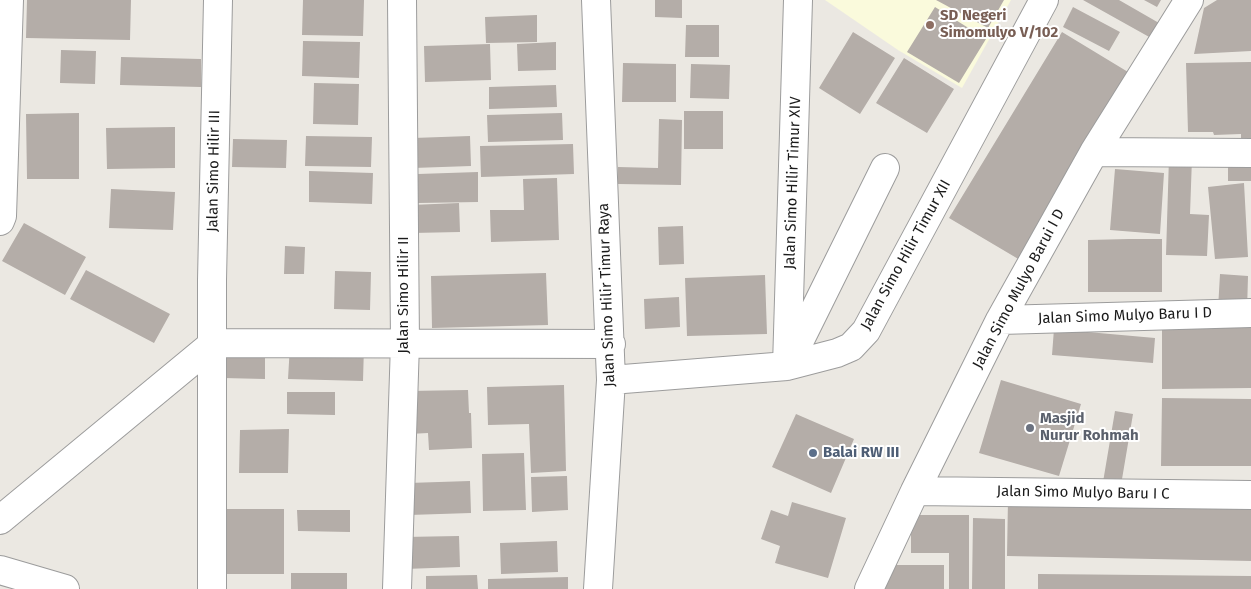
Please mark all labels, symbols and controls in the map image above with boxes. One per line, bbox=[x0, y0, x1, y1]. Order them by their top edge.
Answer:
place label: SD Negeri Simomulyo V/102 bbox=[940, 7, 1058, 42]
marker: SD Negeri Simomulyo V/102 bbox=[924, 19, 936, 31]
street label: Jalan Simo Hilir Timur XIV bbox=[781, 96, 805, 270]
street label: Jalan Simo Hilir III bbox=[204, 110, 224, 232]
street label: Jalan Simo Hilir Timur XII bbox=[857, 177, 955, 333]
street label: Jalan Simo Hilir Timur Raya bbox=[595, 203, 619, 387]
street label: Jalan Simo Mulyo Barui I D bbox=[969, 206, 1069, 372]
street label: Jalan Simo Hilir II bbox=[395, 236, 413, 354]
street label: Jalan Simo Mulyo Baru I D bbox=[1038, 304, 1212, 328]
place label: Masjid Nurur Rohmah bbox=[1040, 410, 1139, 445]
marker: Masjid Nurur Rohmah bbox=[1024, 422, 1036, 434]
place label: Balai RW III bbox=[823, 444, 899, 462]
marker: Balai RW III bbox=[807, 447, 819, 459]
street label: Jalan Simo Mulyo Baru I C bbox=[996, 482, 1170, 504]

